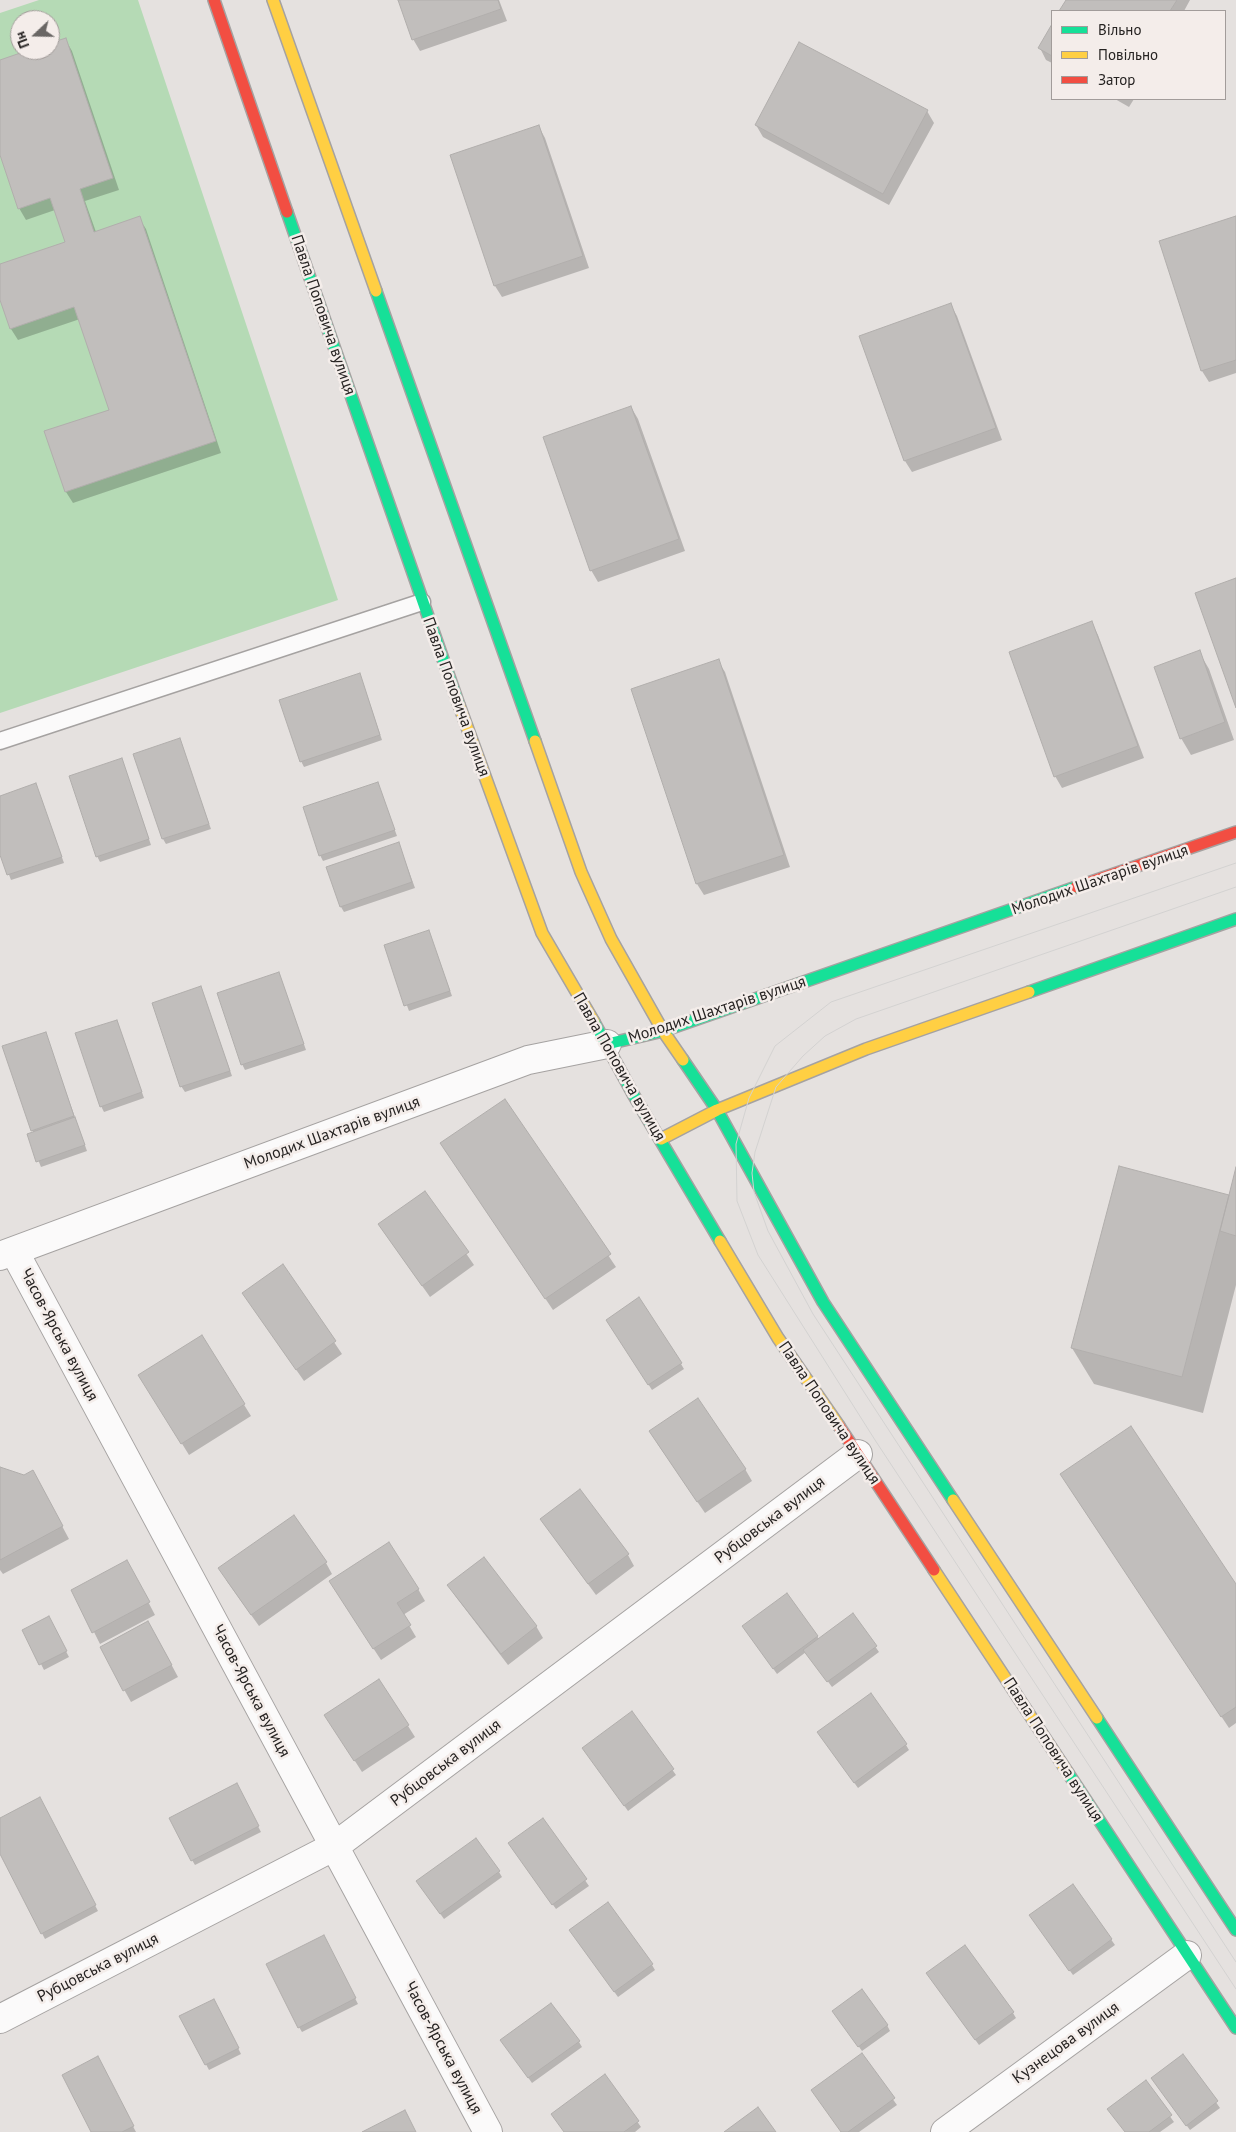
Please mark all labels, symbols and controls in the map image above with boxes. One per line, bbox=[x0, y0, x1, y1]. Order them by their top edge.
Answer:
north arrow bbox=[10, 10, 60, 60]
legend bbox=[1051, 10, 1226, 100]
text: Вільно bbox=[1098, 20, 1141, 39]
text: Пн bbox=[11, 29, 33, 51]
text: Повільно bbox=[1098, 45, 1158, 64]
text: Затор bbox=[1098, 70, 1135, 89]
street label: Павла Поповича вулиця bbox=[287, 232, 359, 398]
street label: Павла Поповича вулиця bbox=[418, 615, 494, 779]
street label: Молодих Шахтарів вулиця bbox=[1009, 841, 1191, 919]
street label: Молодих Шахтарів вулиця bbox=[626, 972, 808, 1048]
street label: Павла Поповича вулиця bbox=[569, 989, 669, 1145]
street label: Молодих Шахтарів вулиця bbox=[241, 1092, 423, 1174]
street label: Часов-Ярська вулиця bbox=[16, 1265, 102, 1405]
street label: Павла Поповича вулиця bbox=[774, 1338, 884, 1488]
street label: Рубцовська вулиця bbox=[711, 1472, 829, 1568]
street label: Часов-Ярська вулиця bbox=[208, 1621, 294, 1761]
street label: Павла Поповича вулиця bbox=[999, 1674, 1107, 1826]
street label: Рубцовська вулиця bbox=[387, 1715, 505, 1811]
street label: Рубцовська вулиця bbox=[34, 1929, 162, 2007]
street label: Часов-Ярська вулиця bbox=[400, 1978, 486, 2118]
street label: Кузнецова вулиця bbox=[1009, 1998, 1123, 2088]

